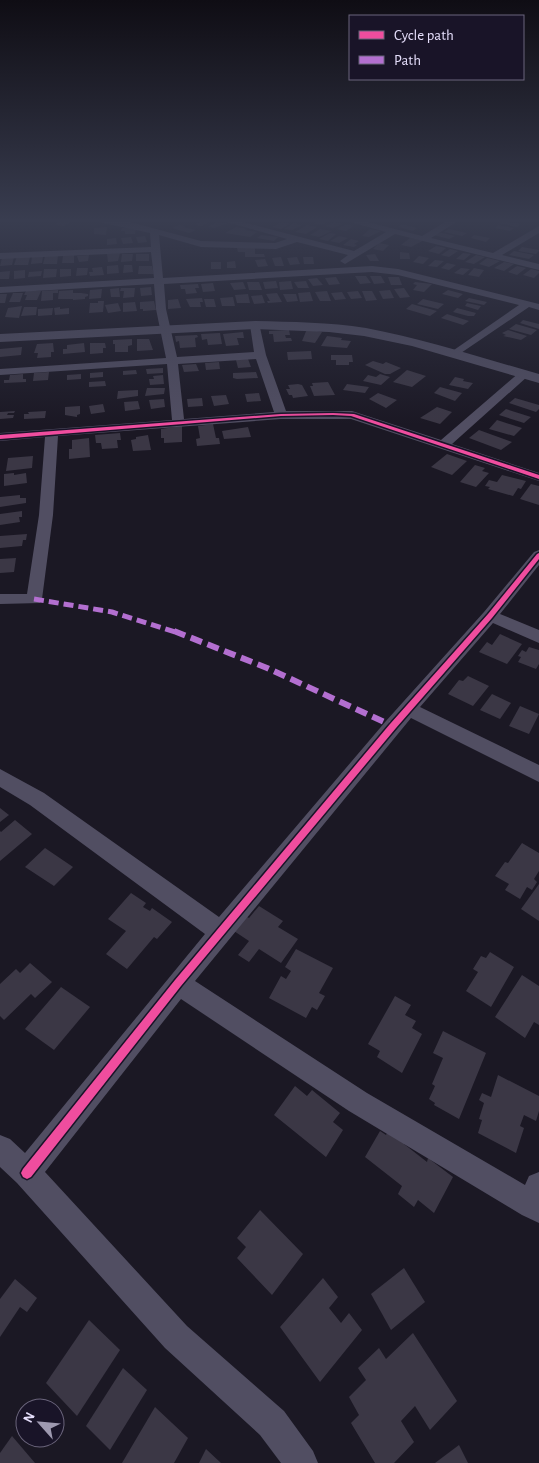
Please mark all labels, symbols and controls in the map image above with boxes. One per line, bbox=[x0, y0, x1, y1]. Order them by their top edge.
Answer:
legend bbox=[349, 15, 524, 80]
text: Cycle path bbox=[394, 28, 454, 43]
text: Path bbox=[394, 53, 421, 68]
north arrow bbox=[15, 1398, 65, 1448]
text: N bbox=[21, 1410, 38, 1425]

